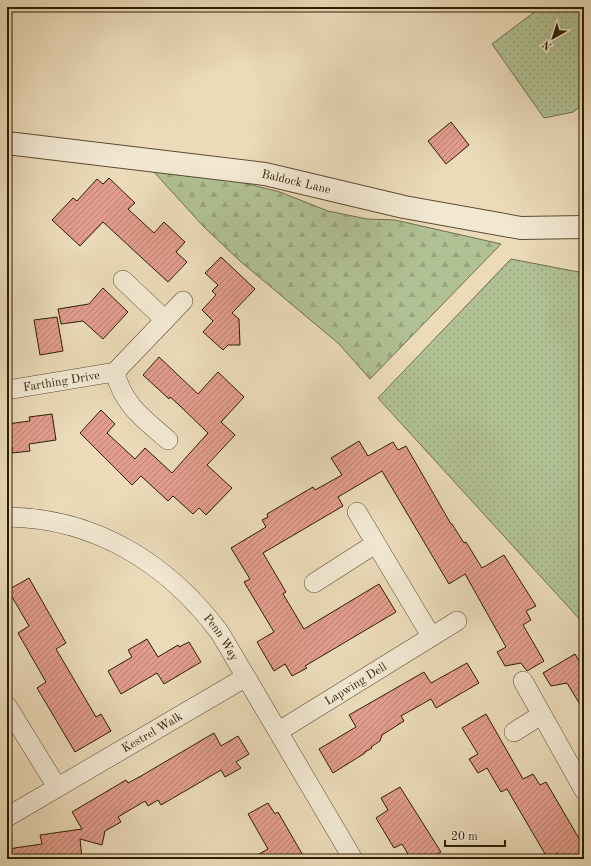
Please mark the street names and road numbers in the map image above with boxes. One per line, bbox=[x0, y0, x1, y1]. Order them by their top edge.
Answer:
street label: Baldock Lane bbox=[260, 168, 332, 196]
street label: Farthing Drive bbox=[22, 370, 101, 394]
street label: Penn Way bbox=[201, 612, 240, 664]
street label: Lapwing Dell bbox=[323, 661, 389, 708]
street label: Kestrel Walk bbox=[120, 710, 185, 755]

